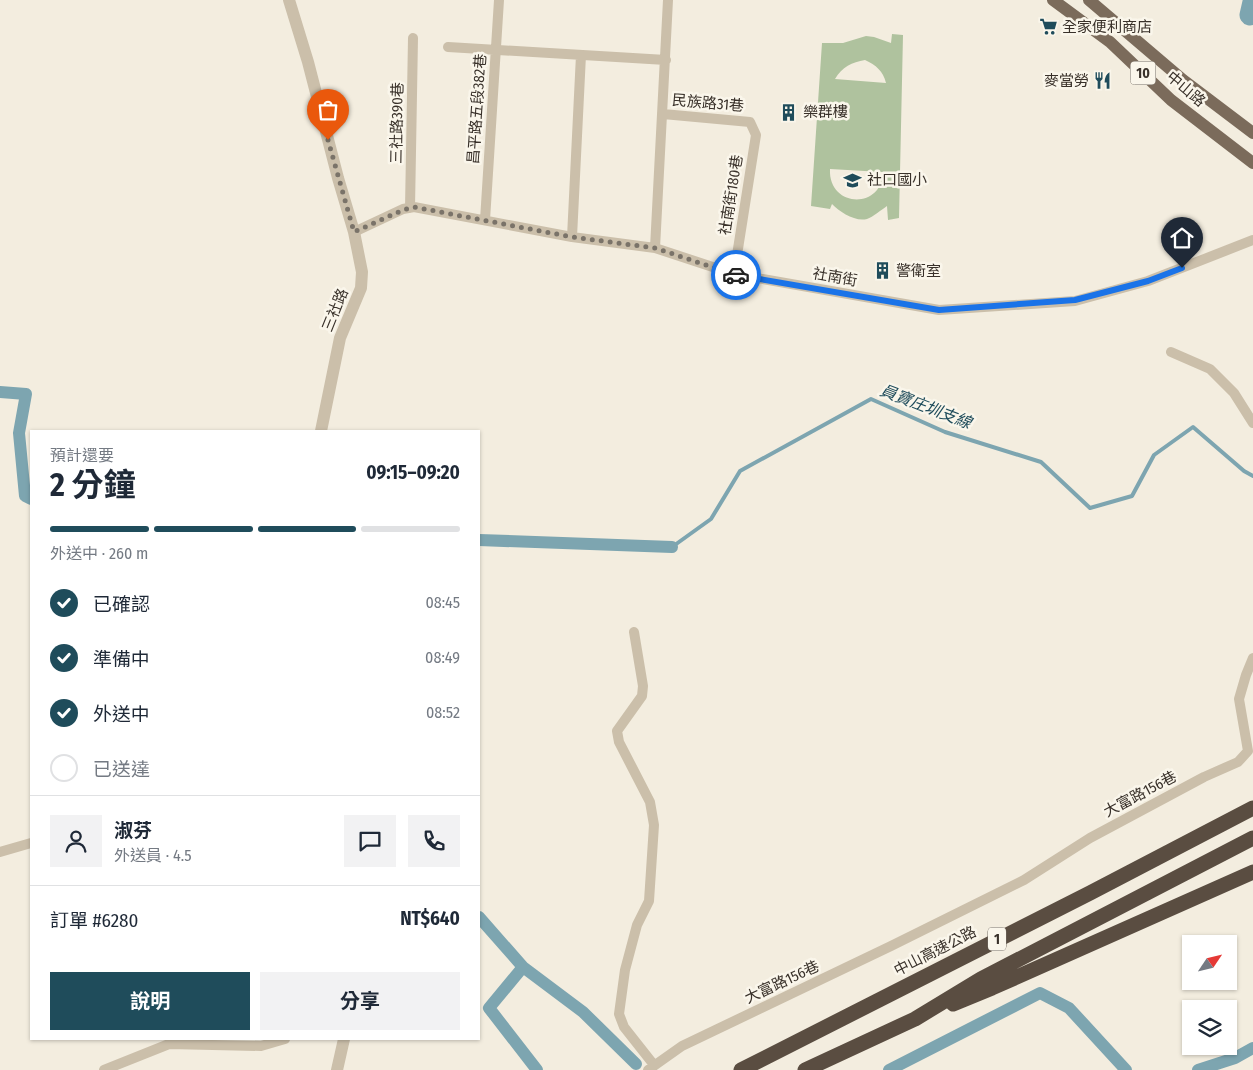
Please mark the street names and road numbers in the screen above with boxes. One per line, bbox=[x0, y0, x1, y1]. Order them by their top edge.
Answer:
street label: 昌平路五段382巷 bbox=[464, 53, 490, 165]
road number: 10 bbox=[1130, 62, 1156, 84]
street label: 中山路 bbox=[1163, 68, 1209, 110]
street label: 三社路390巷 bbox=[387, 82, 407, 164]
street label: 民族路31巷 bbox=[671, 91, 745, 115]
street label: 社南街180巷 bbox=[716, 154, 746, 236]
street label: 社南街 bbox=[811, 264, 859, 290]
street label: 三社路 bbox=[318, 286, 352, 334]
street label: 大富路156巷 bbox=[1100, 767, 1180, 821]
street label: 中山高速公路 bbox=[891, 923, 979, 979]
road number: 1 bbox=[988, 928, 1006, 951]
street label: 大富路156巷 bbox=[742, 957, 822, 1007]

